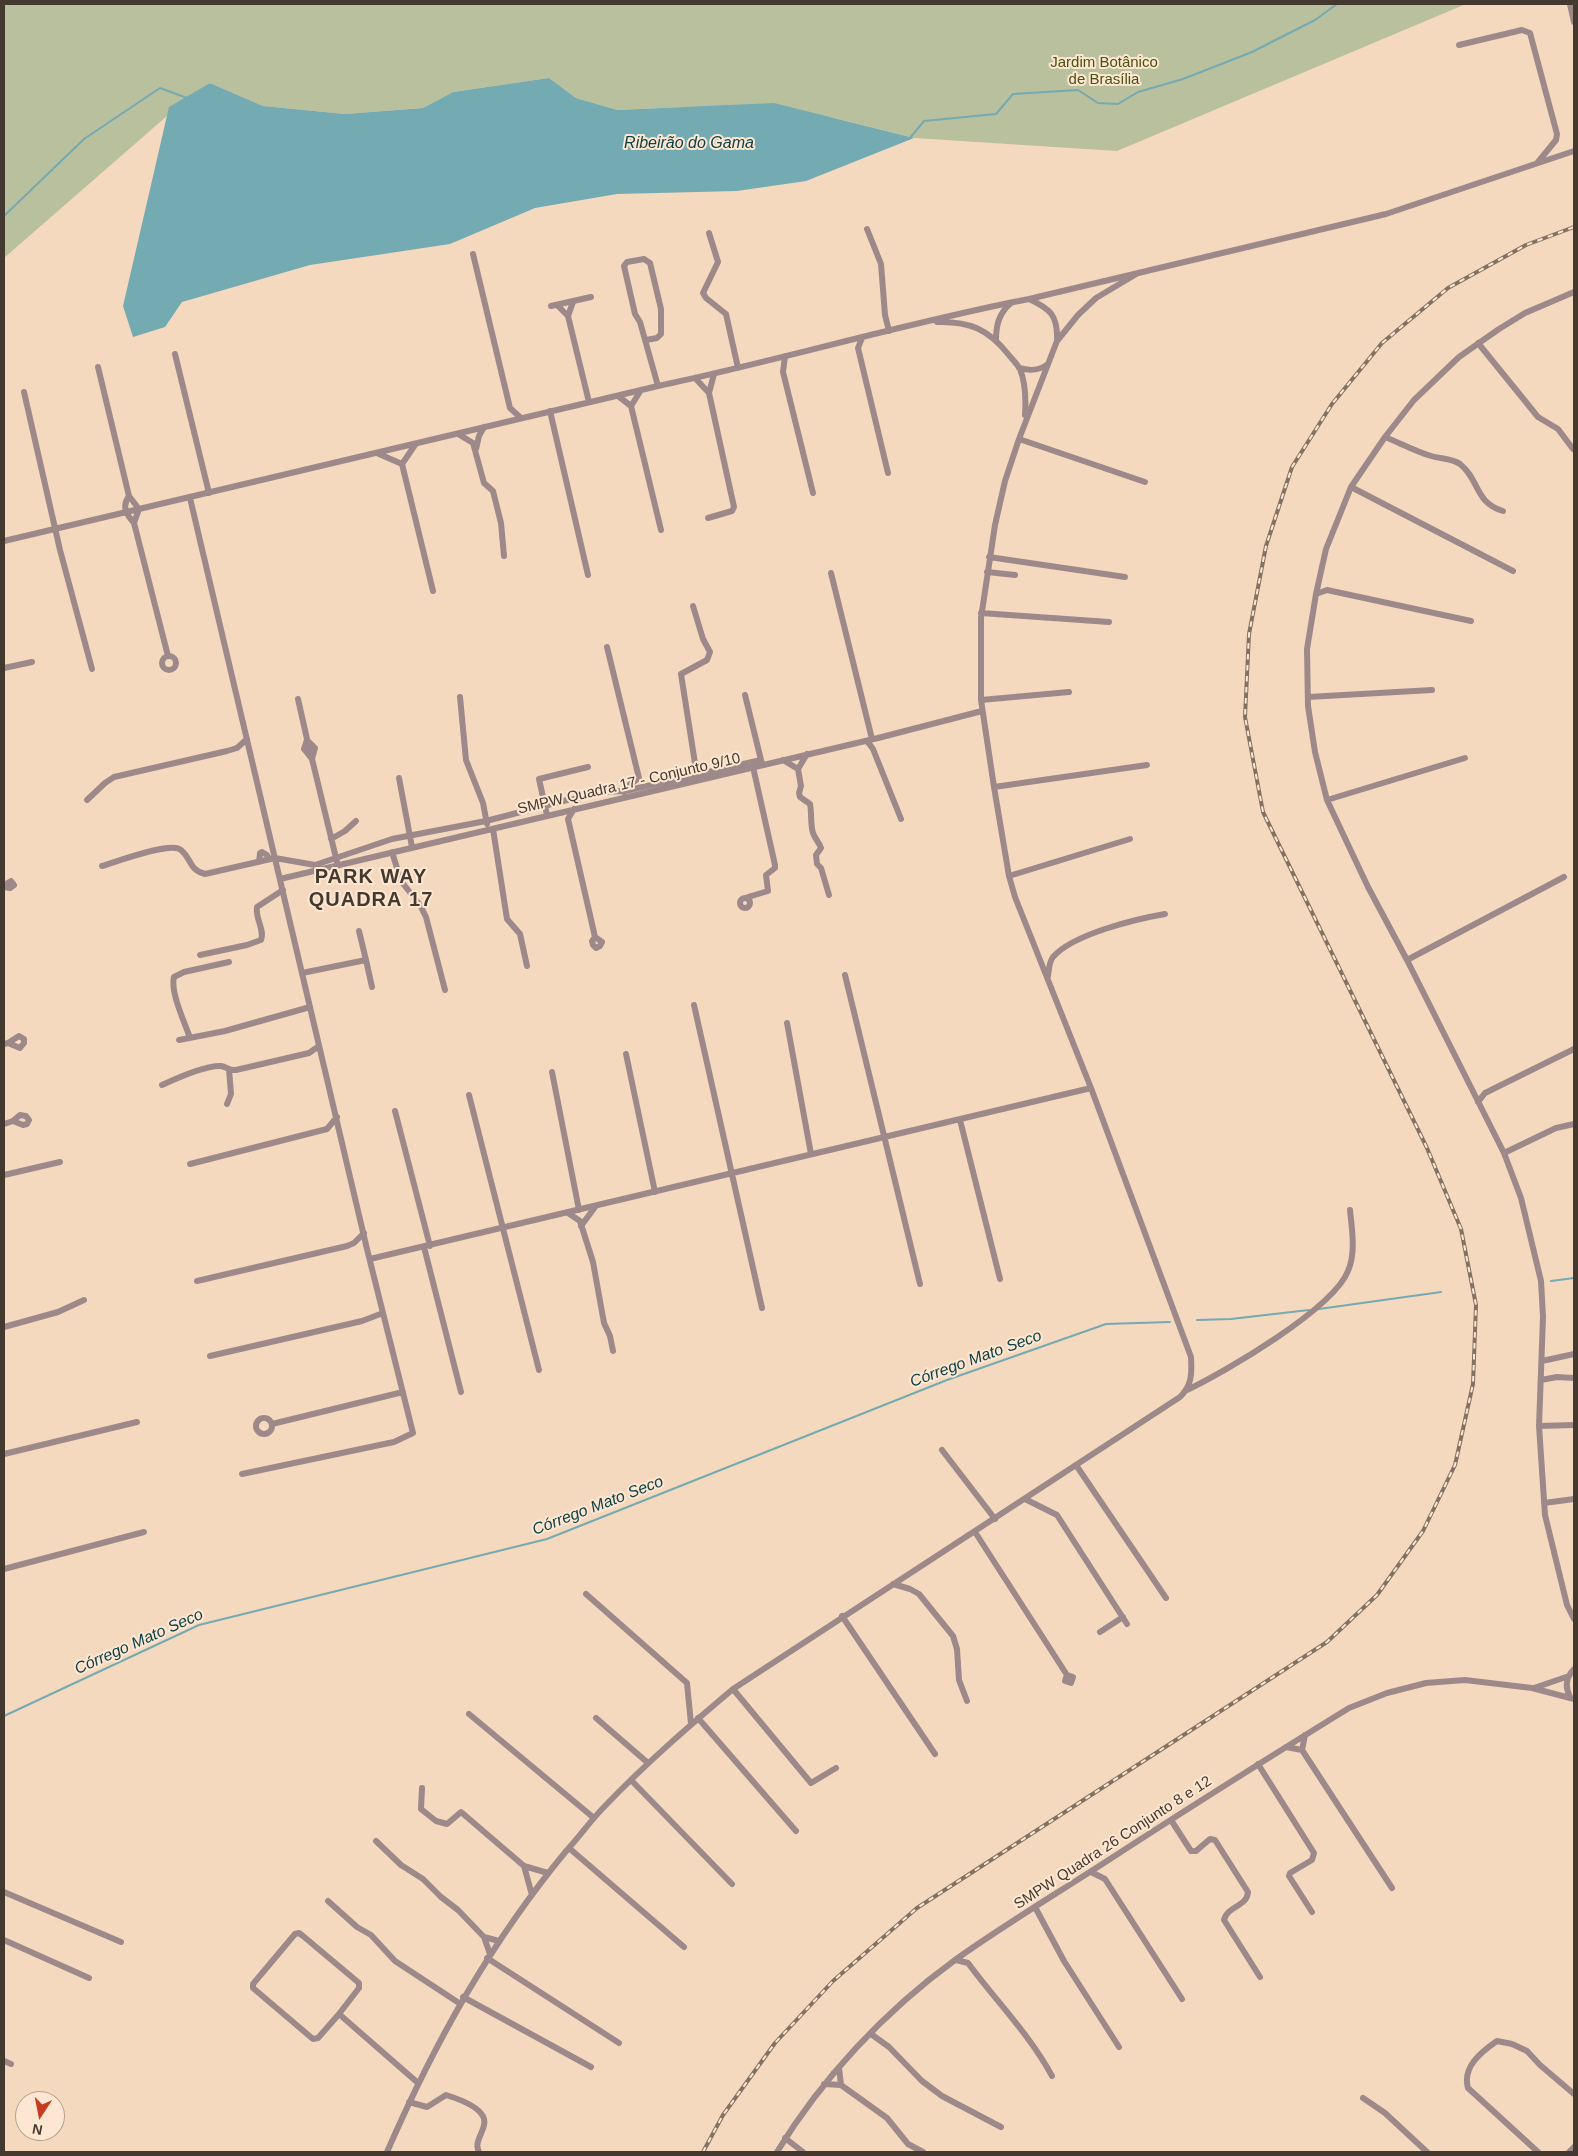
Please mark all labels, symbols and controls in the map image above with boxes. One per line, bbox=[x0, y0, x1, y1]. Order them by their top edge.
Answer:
park label: Jardim Botânico de Brasília bbox=[1050, 54, 1158, 89]
water label: Ribeirão do Gama bbox=[624, 134, 754, 154]
street label: SMPW Quadra 17 - Conjunto 9/10 bbox=[516, 750, 742, 818]
district label: PARK WAY QUADRA 17 bbox=[308, 865, 434, 912]
water label: Córrego Mato Seco bbox=[908, 1326, 1044, 1392]
water label: Córrego Mato Seco bbox=[530, 1472, 666, 1540]
water label: Córrego Mato Seco bbox=[72, 1605, 206, 1679]
street label: SMPW Quadra 26 Conjunto 8 e 12 bbox=[1011, 1772, 1215, 1914]
north arrow bbox=[15, 2091, 65, 2141]
text: N bbox=[31, 2121, 44, 2139]

